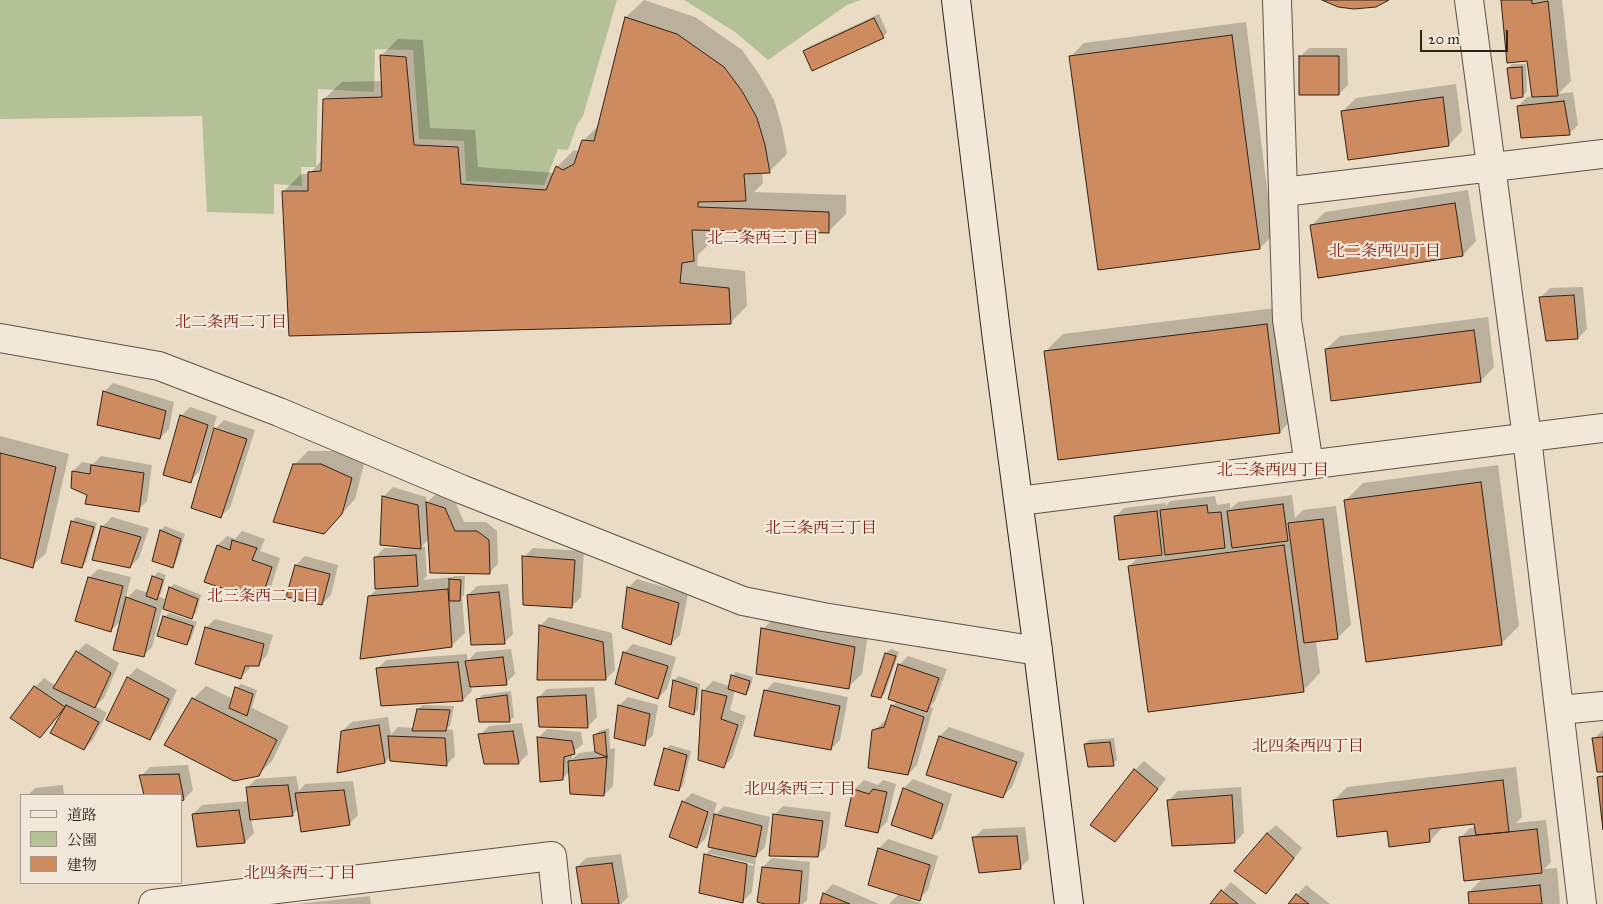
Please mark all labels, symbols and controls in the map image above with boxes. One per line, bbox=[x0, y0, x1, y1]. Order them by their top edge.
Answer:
scale bar bbox=[1423, 20, 1510, 52]
text: 20 m bbox=[1428, 30, 1460, 48]
district label: 北二条西三丁目 bbox=[707, 229, 819, 249]
district label: 北二条西四丁目 bbox=[1329, 242, 1441, 262]
district label: 北二条西二丁目 bbox=[175, 313, 287, 333]
district label: 北三条西四丁目 bbox=[1217, 461, 1329, 481]
district label: 北三条西三丁目 bbox=[765, 519, 877, 539]
district label: 北三条西二丁目 bbox=[207, 587, 319, 607]
district label: 北四条西四丁目 bbox=[1252, 737, 1364, 757]
district label: 北四条西三丁目 bbox=[744, 780, 856, 800]
legend bbox=[20, 794, 182, 884]
text: 道路 bbox=[67, 806, 97, 824]
text: 公園 bbox=[67, 831, 97, 849]
text: 建物 bbox=[67, 856, 97, 874]
district label: 北四条西二丁目 bbox=[244, 864, 356, 884]

